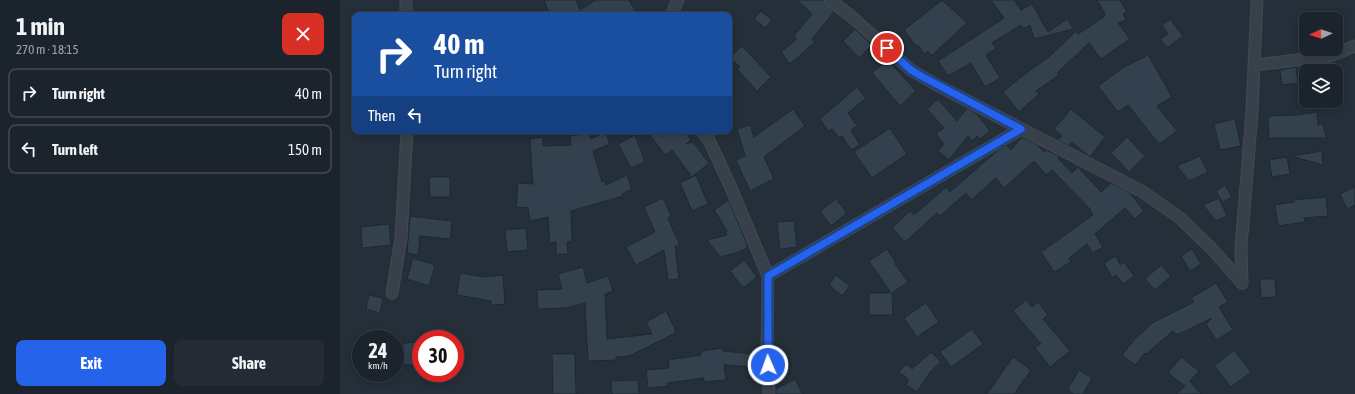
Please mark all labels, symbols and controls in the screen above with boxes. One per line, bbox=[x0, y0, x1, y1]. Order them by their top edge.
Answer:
north arrow bbox=[1299, 12, 1343, 56]
map controls bbox=[1299, 12, 1343, 108]
text: 1 min bbox=[16, 13, 65, 40]
button: close bbox=[282, 13, 324, 55]
icon: right bbox=[368, 28, 420, 80]
text: 40 m bbox=[434, 28, 484, 60]
pin bbox=[870, 31, 904, 65]
icon: arrive bbox=[876, 37, 898, 59]
text: 270 m · 18:15 bbox=[16, 42, 79, 57]
text: Turn right bbox=[434, 61, 497, 82]
button: layers bbox=[1299, 64, 1343, 108]
icon: right bbox=[18, 82, 40, 104]
text: Turn right bbox=[52, 85, 105, 102]
text: 40 m bbox=[295, 85, 322, 102]
icon: left bbox=[404, 104, 426, 126]
text: Then bbox=[368, 107, 396, 124]
icon: left bbox=[18, 138, 40, 160]
text: Turn left bbox=[52, 141, 98, 158]
text: 150 m bbox=[288, 141, 322, 158]
speed limit sign: 30 bbox=[412, 330, 464, 382]
text: 24 bbox=[369, 339, 387, 362]
button: Exit bbox=[16, 340, 166, 386]
button: Share bbox=[174, 340, 324, 386]
position arrow bbox=[747, 344, 789, 386]
text: km/h bbox=[368, 360, 388, 371]

